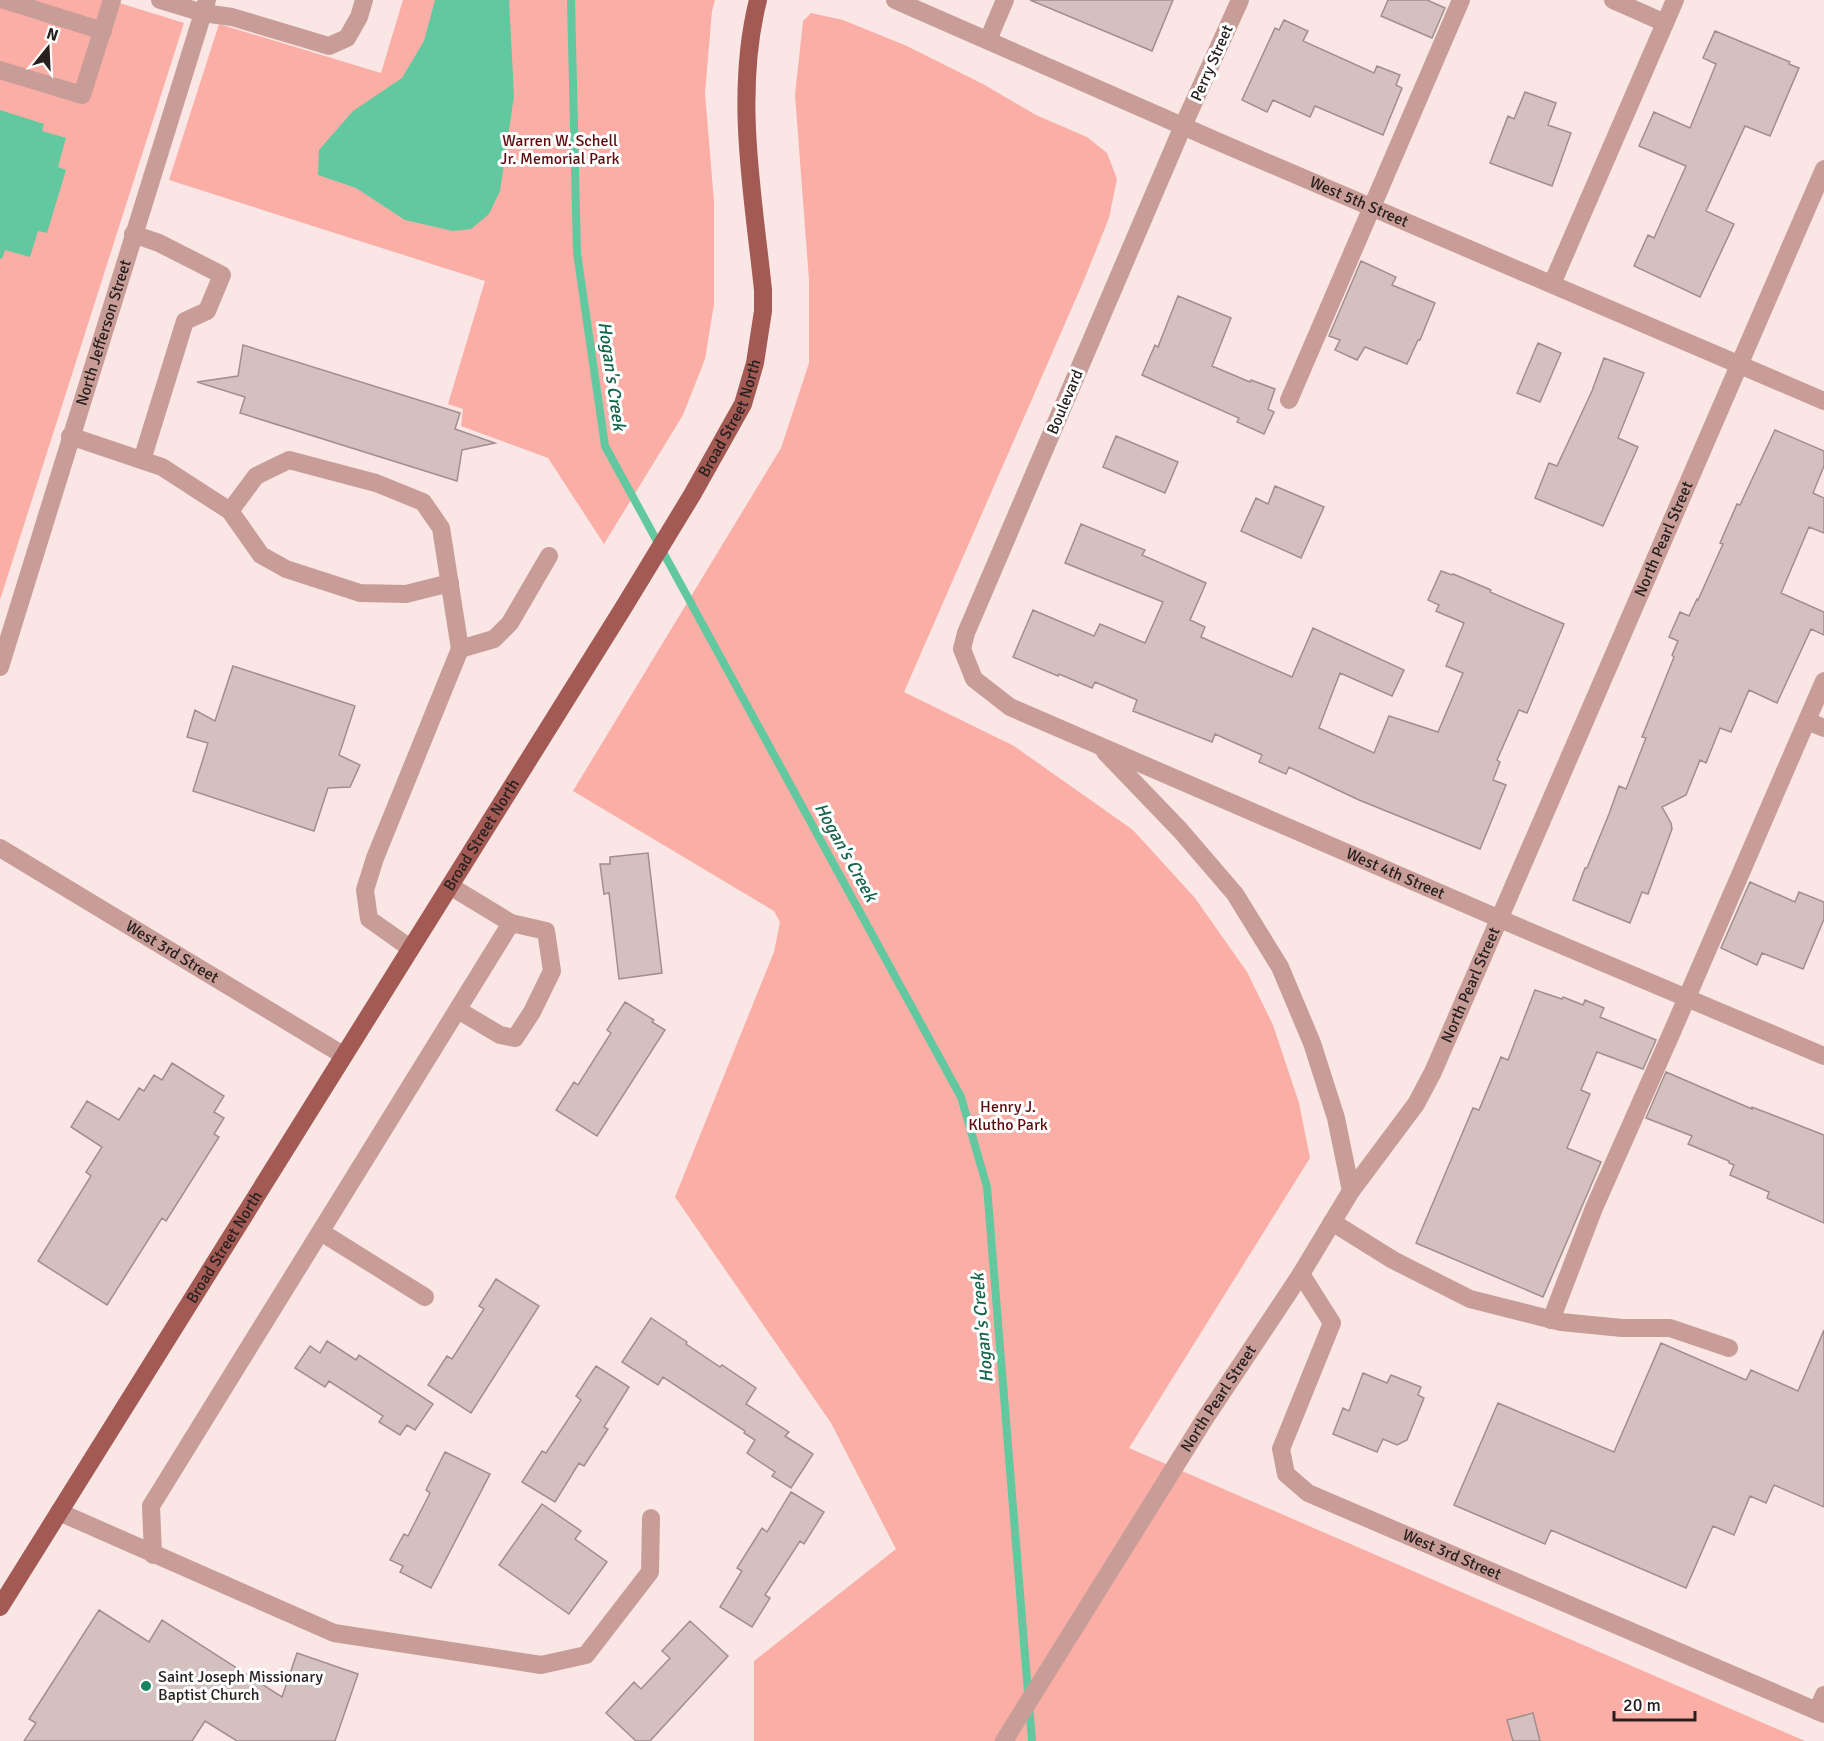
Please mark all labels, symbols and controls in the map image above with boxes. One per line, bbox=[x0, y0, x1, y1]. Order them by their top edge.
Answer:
north arrow bbox=[18, 18, 78, 78]
street label: Perry Street bbox=[1186, 21, 1238, 104]
text: N bbox=[44, 23, 61, 46]
park label: Warren W. Schell Jr. Memorial Park bbox=[500, 131, 620, 169]
street label: West 5th Street bbox=[1307, 172, 1412, 232]
street label: North Jefferson Street bbox=[72, 257, 136, 408]
water label: Hogan's Creek bbox=[593, 320, 631, 434]
street label: Broad Street North bbox=[694, 357, 766, 481]
street label: Boulevard bbox=[1042, 366, 1088, 438]
street label: North Pearl Street bbox=[1630, 478, 1698, 600]
street label: Broad Street North bbox=[439, 775, 524, 895]
water label: Hogan's Creek bbox=[810, 799, 883, 907]
street label: West 4th Street bbox=[1343, 844, 1448, 904]
street label: West 3rd Street bbox=[122, 916, 223, 988]
street label: North Pearl Street bbox=[1437, 924, 1505, 1046]
park label: Henry J. Klutho Park bbox=[968, 1097, 1048, 1135]
street label: Broad Street North bbox=[182, 1187, 267, 1307]
water label: Hogan's Creek bbox=[966, 1270, 998, 1384]
street label: North Pearl Street bbox=[1176, 1341, 1261, 1456]
street label: West 3rd Street bbox=[1400, 1525, 1505, 1585]
place label: Saint Joseph Missionary Baptist Church bbox=[158, 1667, 324, 1705]
marker: Saint Joseph Missionary Baptist Church bbox=[139, 1679, 153, 1693]
scale bar bbox=[1614, 1684, 1695, 1722]
text: 20 m bbox=[1623, 1694, 1661, 1716]

